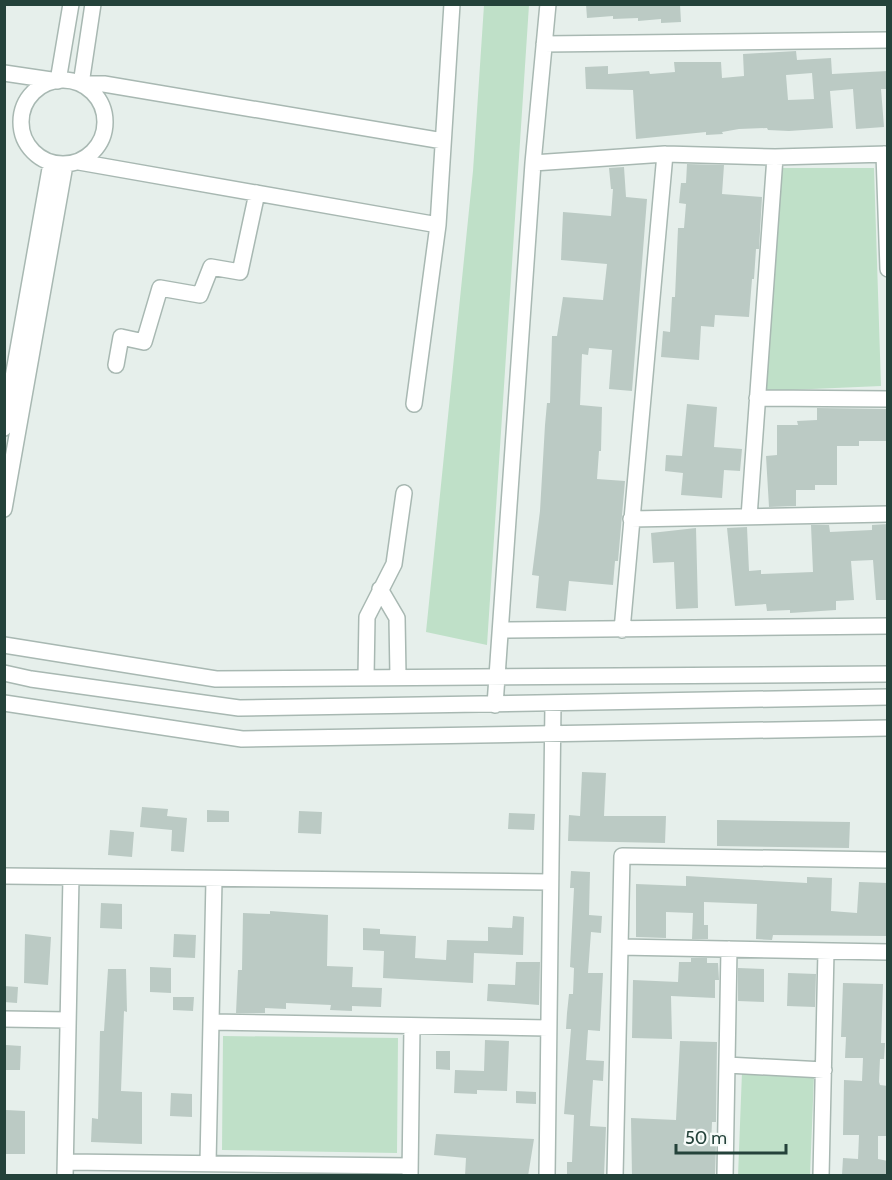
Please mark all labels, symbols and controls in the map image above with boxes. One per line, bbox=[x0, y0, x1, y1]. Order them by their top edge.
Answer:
scale bar bbox=[676, 1117, 786, 1155]
text: 50 m bbox=[685, 1127, 727, 1149]

